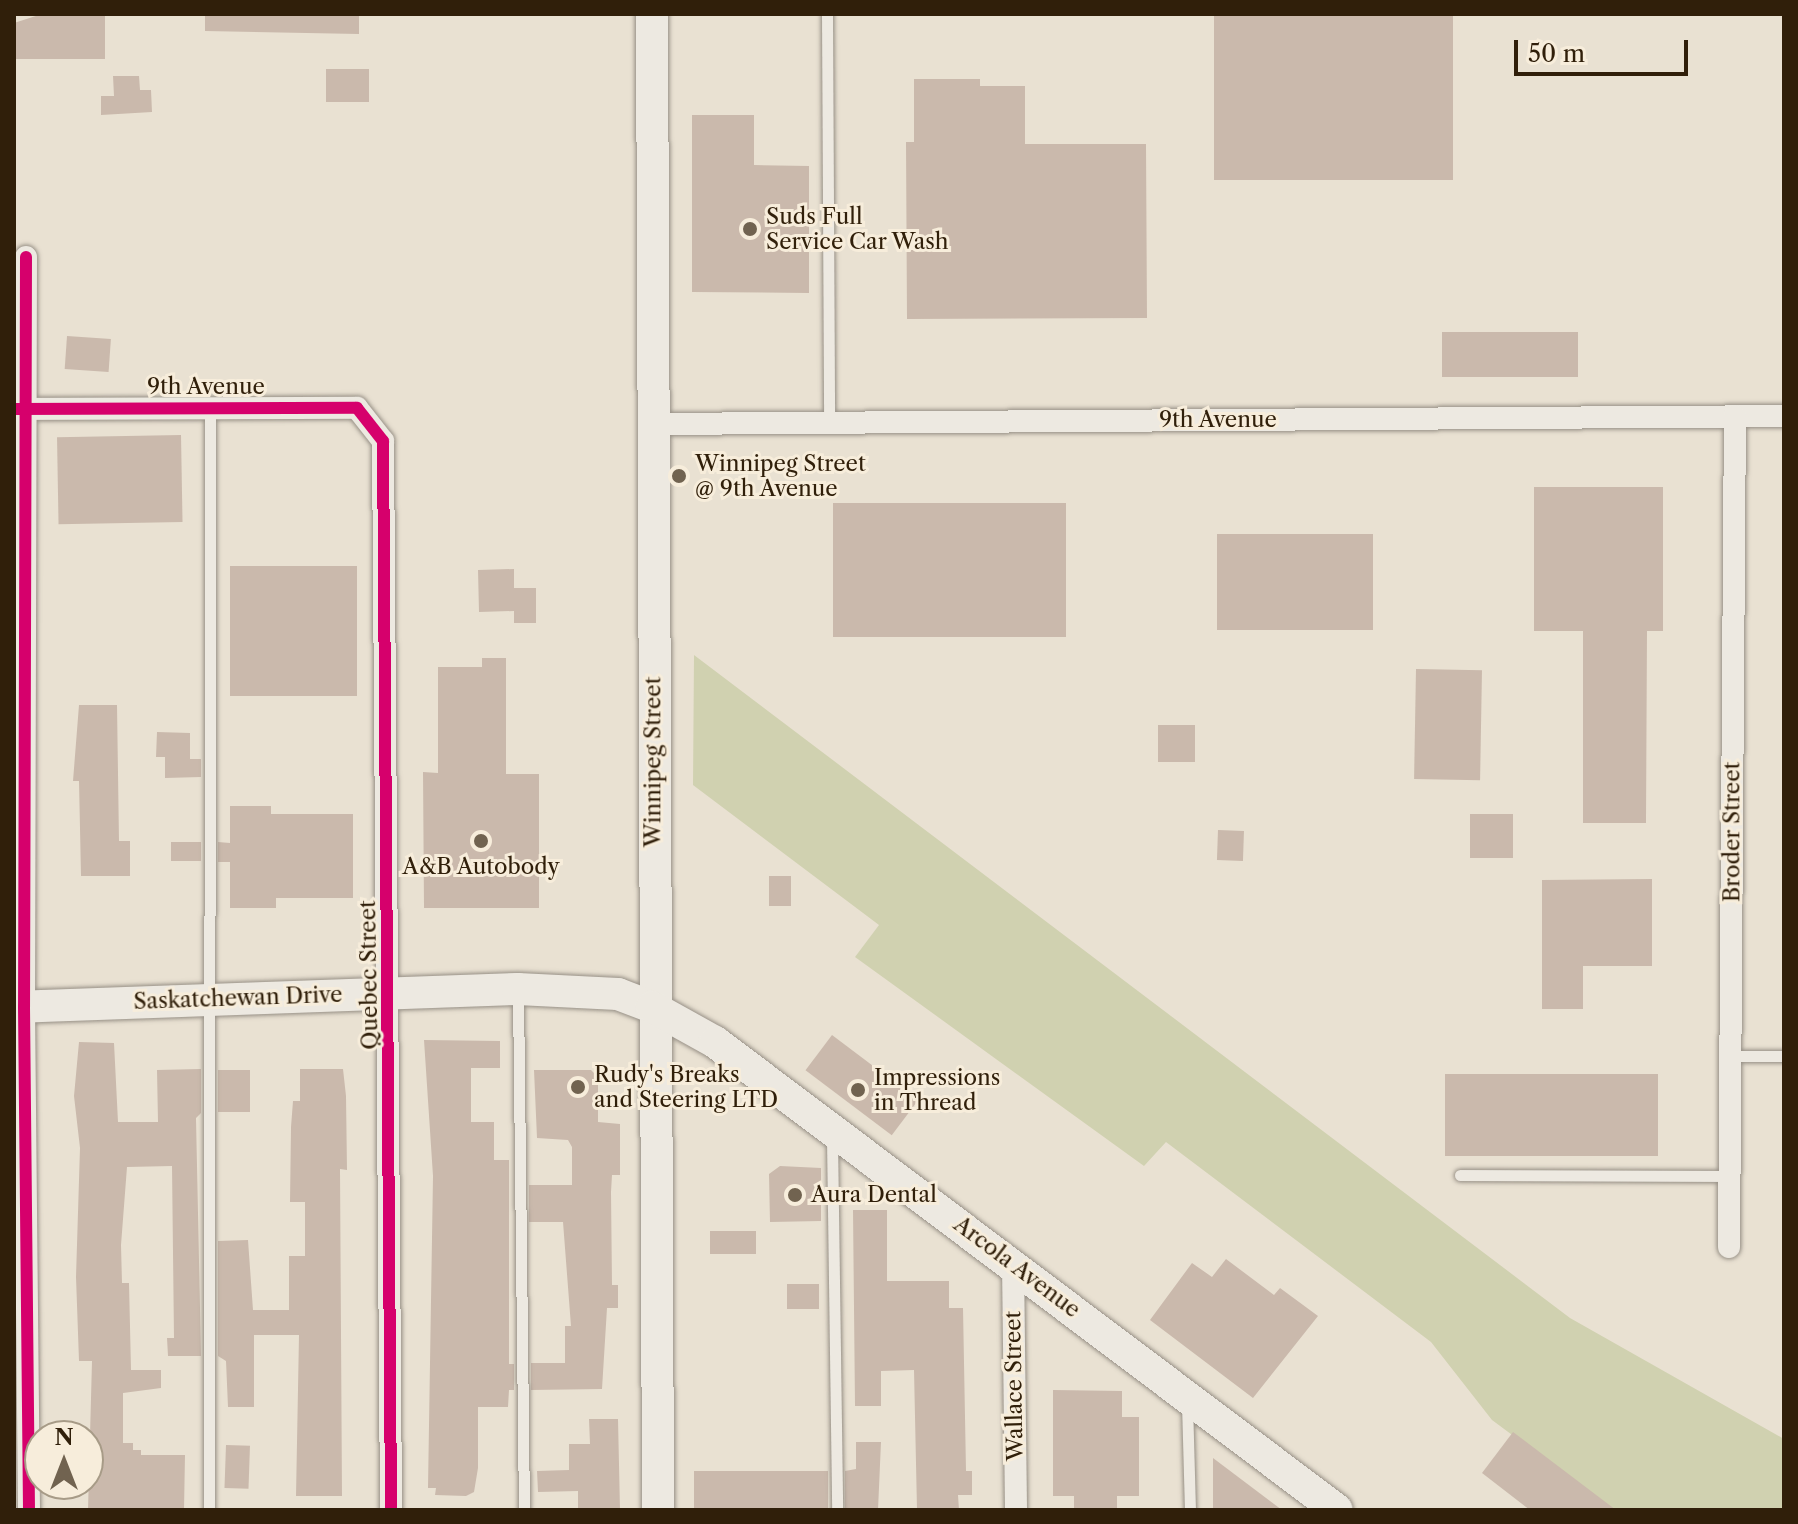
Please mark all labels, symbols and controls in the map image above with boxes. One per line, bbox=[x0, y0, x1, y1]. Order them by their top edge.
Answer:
scale bar bbox=[1518, 24, 1692, 74]
text: 50 m bbox=[1528, 39, 1585, 68]
place label: Suds Full Service Car Wash bbox=[766, 203, 950, 254]
marker: Suds Full Service Car Wash bbox=[741, 220, 759, 238]
street label: 9th Avenue bbox=[147, 374, 265, 400]
street label: 9th Avenue bbox=[1159, 407, 1277, 433]
place label: Winnipeg Street @ 9th Avenue bbox=[695, 450, 866, 502]
marker: Winnipeg Street @ 9th Avenue bbox=[670, 467, 688, 485]
street label: Winnipeg Street bbox=[640, 677, 666, 847]
street label: Broder Street bbox=[1719, 762, 1745, 902]
marker: A&B Autobody bbox=[472, 832, 490, 850]
place label: A&B Autobody bbox=[402, 854, 560, 880]
street label: Quebec Street bbox=[354, 900, 384, 1050]
street label: Saskatchewan Drive bbox=[133, 981, 343, 1015]
place label: Rudy's Breaks and Steering LTD bbox=[594, 1061, 778, 1112]
place label: Impressions in Thread bbox=[874, 1064, 1000, 1116]
marker: Rudy's Breaks and Steering LTD bbox=[569, 1078, 587, 1096]
marker: Impressions in Thread bbox=[849, 1081, 867, 1099]
place label: Aura Dental bbox=[811, 1182, 937, 1208]
marker: Aura Dental bbox=[786, 1186, 804, 1204]
street label: Arcola Avenue bbox=[948, 1211, 1086, 1323]
street label: Wallace Street bbox=[999, 1311, 1029, 1461]
north arrow bbox=[24, 1420, 104, 1500]
text: N bbox=[54, 1424, 74, 1451]

